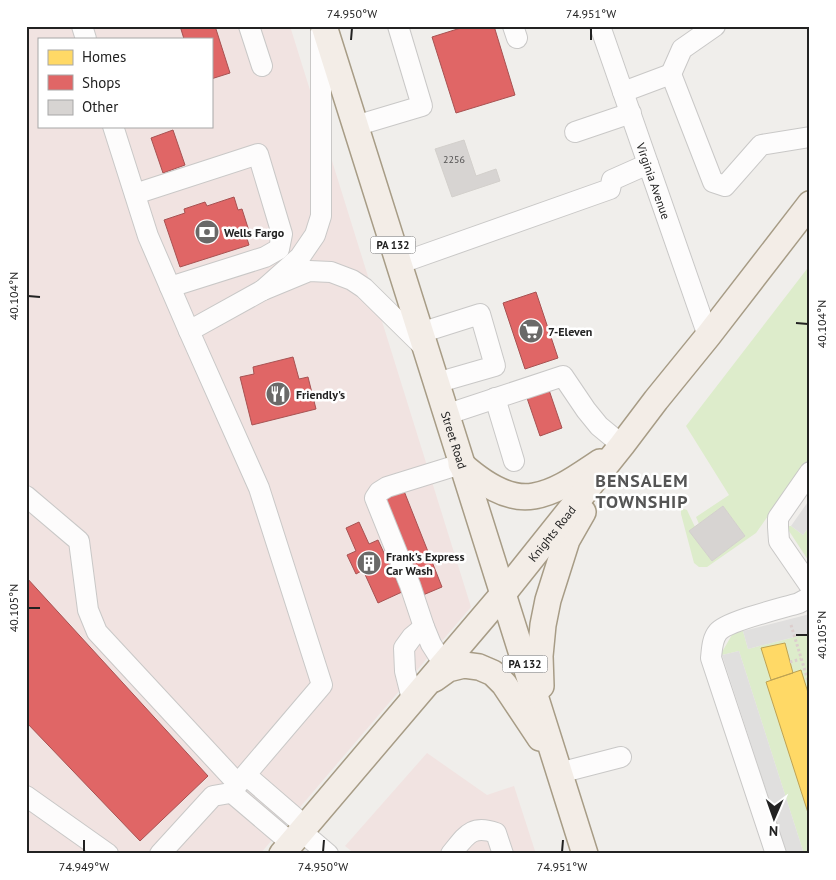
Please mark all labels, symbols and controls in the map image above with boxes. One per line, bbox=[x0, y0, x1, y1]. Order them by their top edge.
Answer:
text: 74.950°W bbox=[327, 6, 377, 21]
text: 74.951°W bbox=[566, 6, 616, 21]
legend bbox=[38, 38, 212, 128]
text: Homes bbox=[82, 47, 126, 66]
text: Shops bbox=[82, 73, 121, 92]
text: Other bbox=[82, 97, 118, 116]
street label: Virginia Avenue bbox=[633, 140, 674, 221]
house number: 2256 bbox=[443, 153, 465, 166]
bank icon: Wells Fargo bbox=[194, 219, 220, 245]
place label: Wells Fargo bbox=[224, 225, 285, 240]
road number: PA 132 bbox=[370, 236, 416, 254]
text: 40.104°N bbox=[6, 272, 21, 320]
text: 40.104°N bbox=[814, 300, 829, 348]
supermarket icon: 7-Eleven bbox=[518, 318, 544, 344]
place label: 7-Eleven bbox=[548, 324, 592, 339]
restaurant icon: Friendly's bbox=[265, 381, 291, 407]
place label: Friendly's bbox=[296, 387, 345, 402]
street label: Street Road bbox=[438, 409, 471, 470]
district label: BENSALEM TOWNSHIP bbox=[595, 469, 689, 513]
street label: Knights Road bbox=[525, 502, 578, 564]
place label: Frank's Express Car Wash bbox=[386, 549, 464, 578]
building icon: Frank's Express Car Wash bbox=[356, 550, 382, 576]
text: 40.105°N bbox=[6, 584, 21, 632]
text: 40.105°N bbox=[814, 611, 829, 659]
road number: PA 132 bbox=[502, 656, 548, 672]
north arrow bbox=[748, 792, 798, 842]
text: N bbox=[769, 822, 778, 840]
text: 74.949°W bbox=[59, 859, 109, 874]
text: 74.950°W bbox=[298, 859, 348, 874]
text: 74.951°W bbox=[537, 859, 587, 874]

